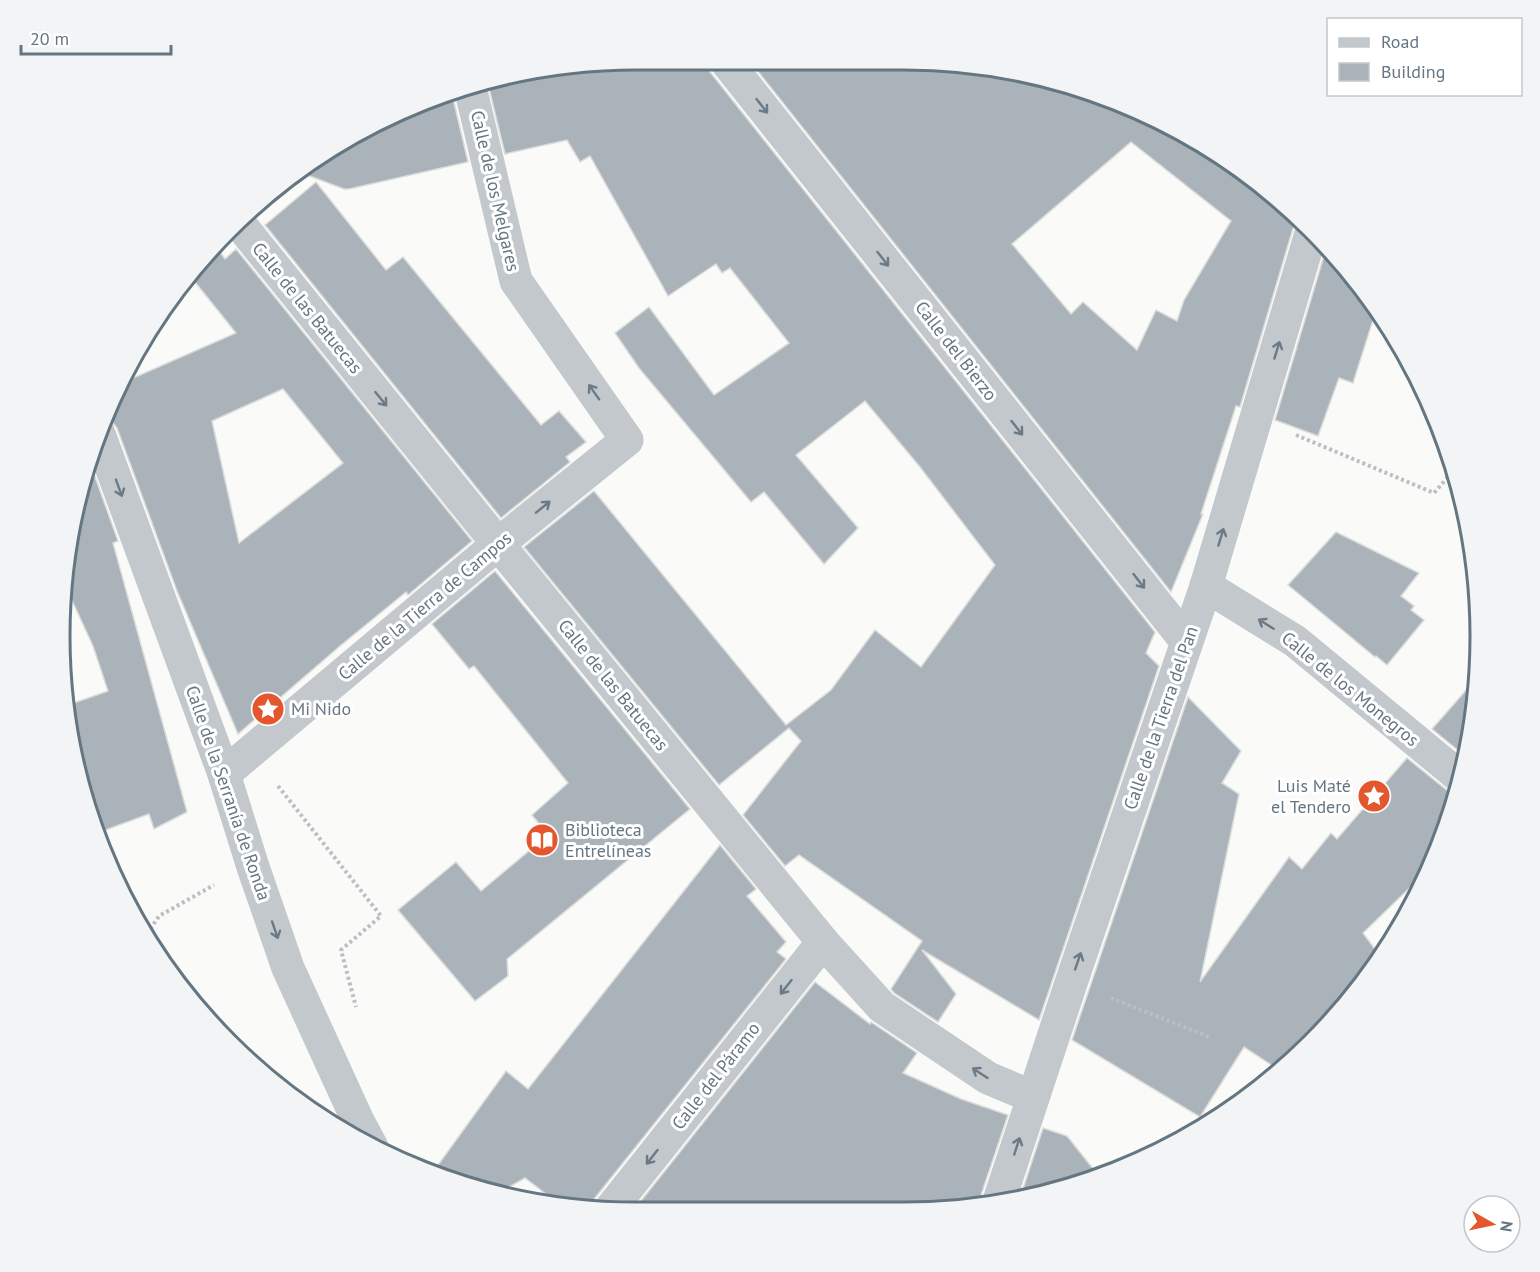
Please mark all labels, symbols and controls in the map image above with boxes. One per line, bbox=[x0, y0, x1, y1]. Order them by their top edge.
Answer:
scale bar bbox=[21, 18, 171, 56]
legend bbox=[1327, 18, 1522, 96]
text: 20 m bbox=[30, 27, 69, 50]
text: Road bbox=[1381, 30, 1419, 53]
text: Building bbox=[1381, 60, 1445, 83]
one-way arrow bbox=[755, 98, 768, 114]
street label: Calle de los Melgares bbox=[466, 108, 525, 274]
street label: Calle de las Batuecas bbox=[247, 237, 367, 378]
one-way arrow bbox=[877, 251, 890, 267]
street label: Calle del Bierzo bbox=[910, 296, 1002, 405]
one-way arrow bbox=[1272, 341, 1283, 360]
one-way arrow bbox=[588, 385, 600, 401]
one-way arrow bbox=[374, 391, 388, 406]
one-way arrow bbox=[1011, 420, 1024, 436]
one-way arrow bbox=[115, 479, 126, 497]
one-way arrow bbox=[535, 501, 551, 514]
street label: Calle de la Tierra de Campos bbox=[333, 526, 516, 685]
one-way arrow bbox=[1216, 528, 1227, 547]
one-way arrow bbox=[1132, 573, 1145, 589]
street label: Calle de las Batuecas bbox=[553, 614, 673, 755]
one-way arrow bbox=[1258, 617, 1275, 629]
street label: Calle de la Tierra del Pan bbox=[1118, 623, 1203, 813]
street label: Calle de los Monegros bbox=[1277, 626, 1424, 751]
street label: Calle de la Serranía de Ronda bbox=[181, 682, 276, 903]
place icon: Mi Nido bbox=[250, 691, 286, 727]
place label: Mi Nido bbox=[291, 697, 351, 720]
place label: Luis Maté el Tendero bbox=[1271, 774, 1351, 818]
place icon: Luis Maté el Tendero bbox=[1356, 778, 1392, 814]
place label: Biblioteca Entrelíneas bbox=[565, 818, 651, 862]
library icon: Biblioteca Entrelíneas bbox=[524, 822, 560, 858]
one-way arrow bbox=[270, 920, 281, 939]
one-way arrow bbox=[1074, 952, 1085, 971]
one-way arrow bbox=[780, 979, 793, 995]
street label: Calle del Páramo bbox=[667, 1017, 765, 1134]
one-way arrow bbox=[971, 1066, 988, 1079]
one-way arrow bbox=[1012, 1137, 1023, 1156]
one-way arrow bbox=[646, 1148, 659, 1164]
north arrow bbox=[1462, 1194, 1522, 1254]
text: N bbox=[1496, 1220, 1518, 1233]

